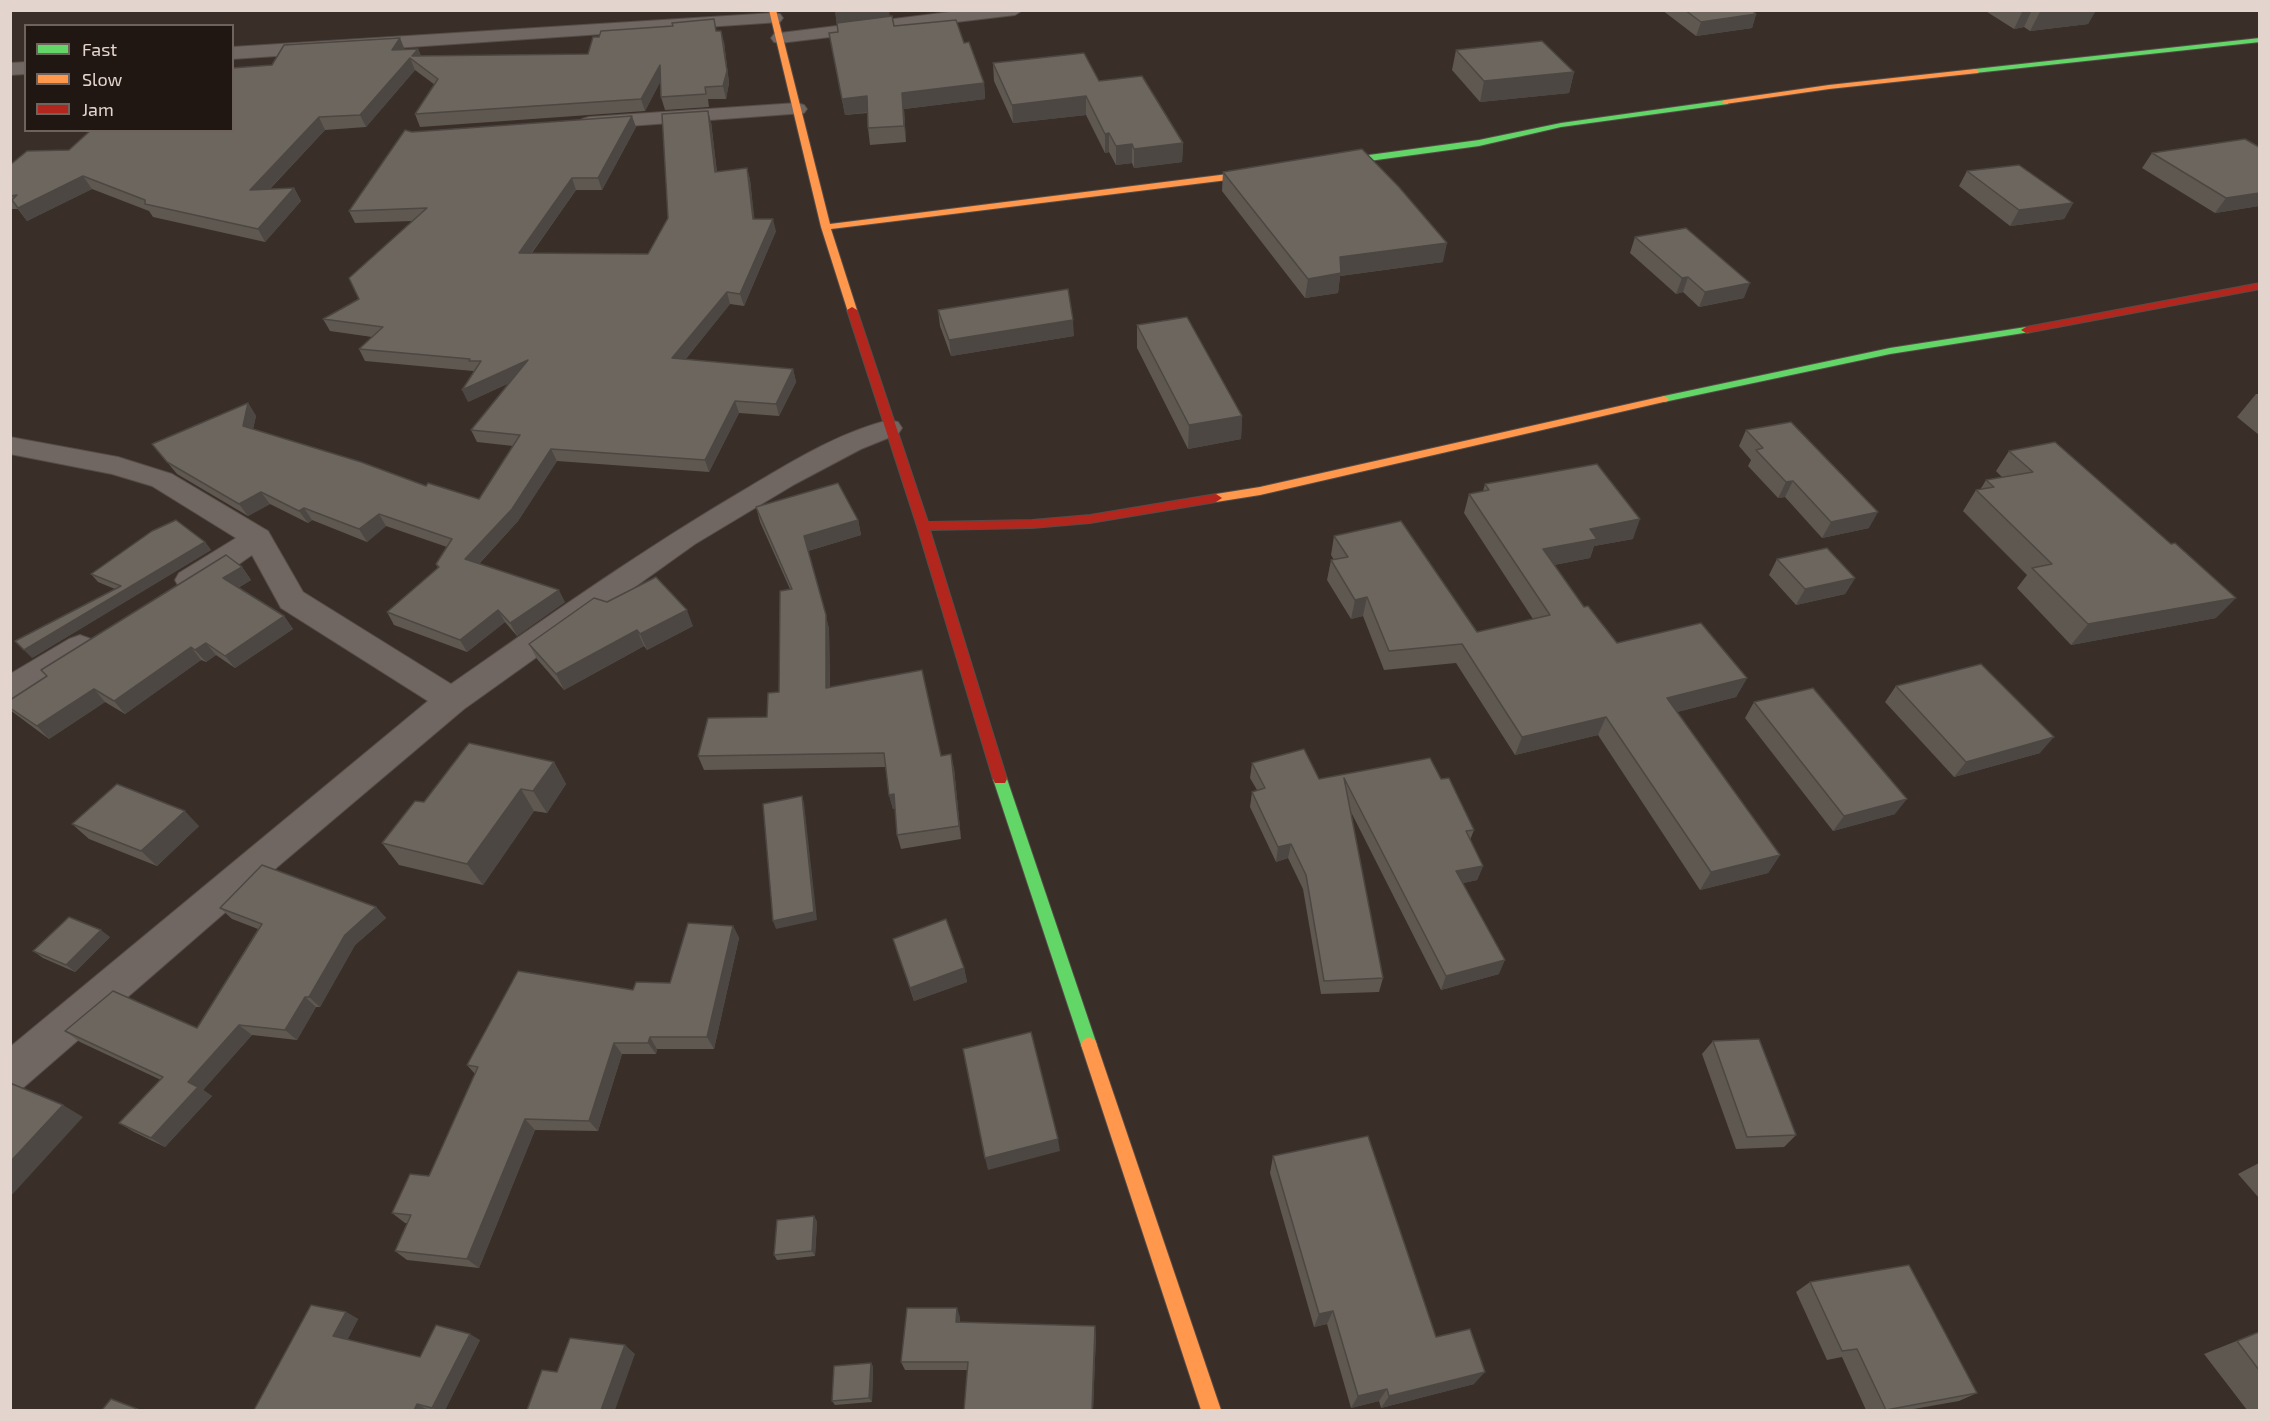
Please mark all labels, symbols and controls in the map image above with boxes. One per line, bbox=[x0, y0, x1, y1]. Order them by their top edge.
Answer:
legend bbox=[24, 24, 234, 132]
text: Fast bbox=[82, 38, 117, 60]
text: Slow bbox=[82, 68, 122, 90]
text: Jam bbox=[82, 98, 114, 120]

